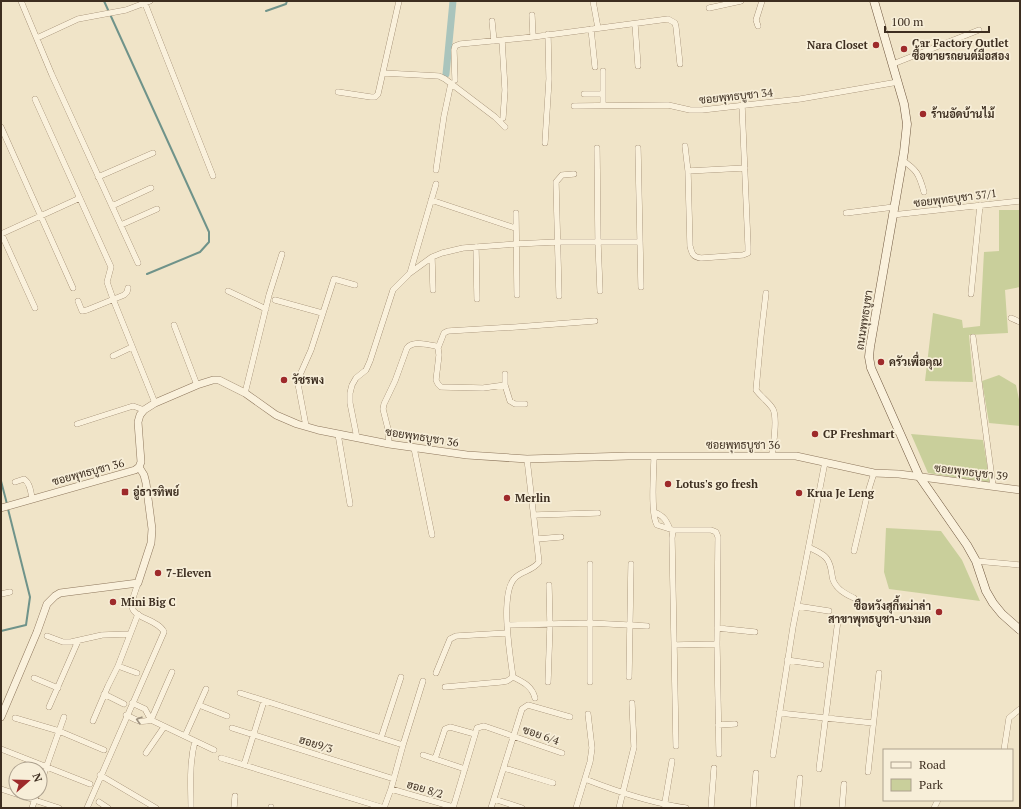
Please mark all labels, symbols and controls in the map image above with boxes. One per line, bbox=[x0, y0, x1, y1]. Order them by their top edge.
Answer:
scale bar bbox=[885, 8, 989, 34]
text: 100 m bbox=[891, 14, 924, 29]
place label: Car Factory Outlet ซื้อขายรถยนต์มือสอง bbox=[912, 36, 1010, 63]
place label: Nara Closet bbox=[807, 38, 869, 52]
marker: Nara Closet bbox=[871, 40, 881, 50]
marker: Car Factory Outlet ซื้อขายรถยนต์มือสอง bbox=[899, 44, 909, 54]
street label: ซอยพุทธบูชา 34 bbox=[698, 85, 774, 109]
place label: ร้านอัดบ้านไม้ bbox=[931, 106, 995, 121]
marker: ร้านอัดบ้านไม้ bbox=[918, 109, 928, 119]
street label: ซอยพุทธบูชา 37/1 bbox=[913, 186, 998, 212]
street label: ถนนพุทธบูชา bbox=[852, 289, 878, 351]
place label: ครัวเพื่อคุณ bbox=[889, 351, 942, 370]
marker: ครัวเพื่อคุณ bbox=[876, 357, 886, 367]
place label: วัชรพง bbox=[292, 373, 324, 387]
marker: วัชรพง bbox=[279, 375, 289, 385]
street label: ซอยพุทธบูชา 36 bbox=[384, 424, 460, 452]
place label: CP Freshmart bbox=[823, 427, 895, 441]
marker: CP Freshmart bbox=[810, 429, 820, 439]
street label: ซอยพุทธบูชา 36 bbox=[706, 438, 780, 454]
street label: ซอยพุทธบูชา 36 bbox=[50, 456, 126, 490]
street label: ซอยพุทธบูชา 39 bbox=[933, 461, 1009, 485]
place label: Lotus's go fresh bbox=[676, 477, 758, 491]
marker: Lotus's go fresh bbox=[663, 479, 673, 489]
place label: อู่ธารทิพย์ bbox=[133, 484, 180, 500]
place label: Krua Je Leng bbox=[807, 486, 875, 500]
marker: อู่ธารทิพย์ bbox=[120, 487, 130, 497]
marker: Krua Je Leng bbox=[794, 488, 804, 498]
place label: Merlin bbox=[515, 491, 550, 505]
marker: Merlin bbox=[502, 493, 512, 503]
place label: 7-Eleven bbox=[166, 566, 211, 580]
marker: 7-Eleven bbox=[153, 568, 163, 578]
place label: Mini Big C bbox=[121, 595, 176, 609]
place label: ซือหวังสุกี้หม่าล่า สาขาพุทธบูชา-บางมด bbox=[828, 595, 931, 627]
marker: Mini Big C bbox=[108, 597, 118, 607]
marker: ซือหวังสุกี้หม่าล่า สาขาพุทธบูชา-บางมด bbox=[934, 607, 944, 617]
one-way arrow bbox=[135, 716, 142, 725]
street label: ซอย 6/4 bbox=[521, 722, 561, 748]
street label: ฮอย9/3 bbox=[297, 732, 335, 756]
legend bbox=[883, 749, 1013, 801]
text: Road bbox=[919, 757, 946, 772]
north arrow bbox=[8, 761, 48, 801]
text: N bbox=[29, 771, 46, 785]
street label: ฮอย 8/2 bbox=[405, 777, 445, 801]
text: Park bbox=[919, 777, 944, 792]

